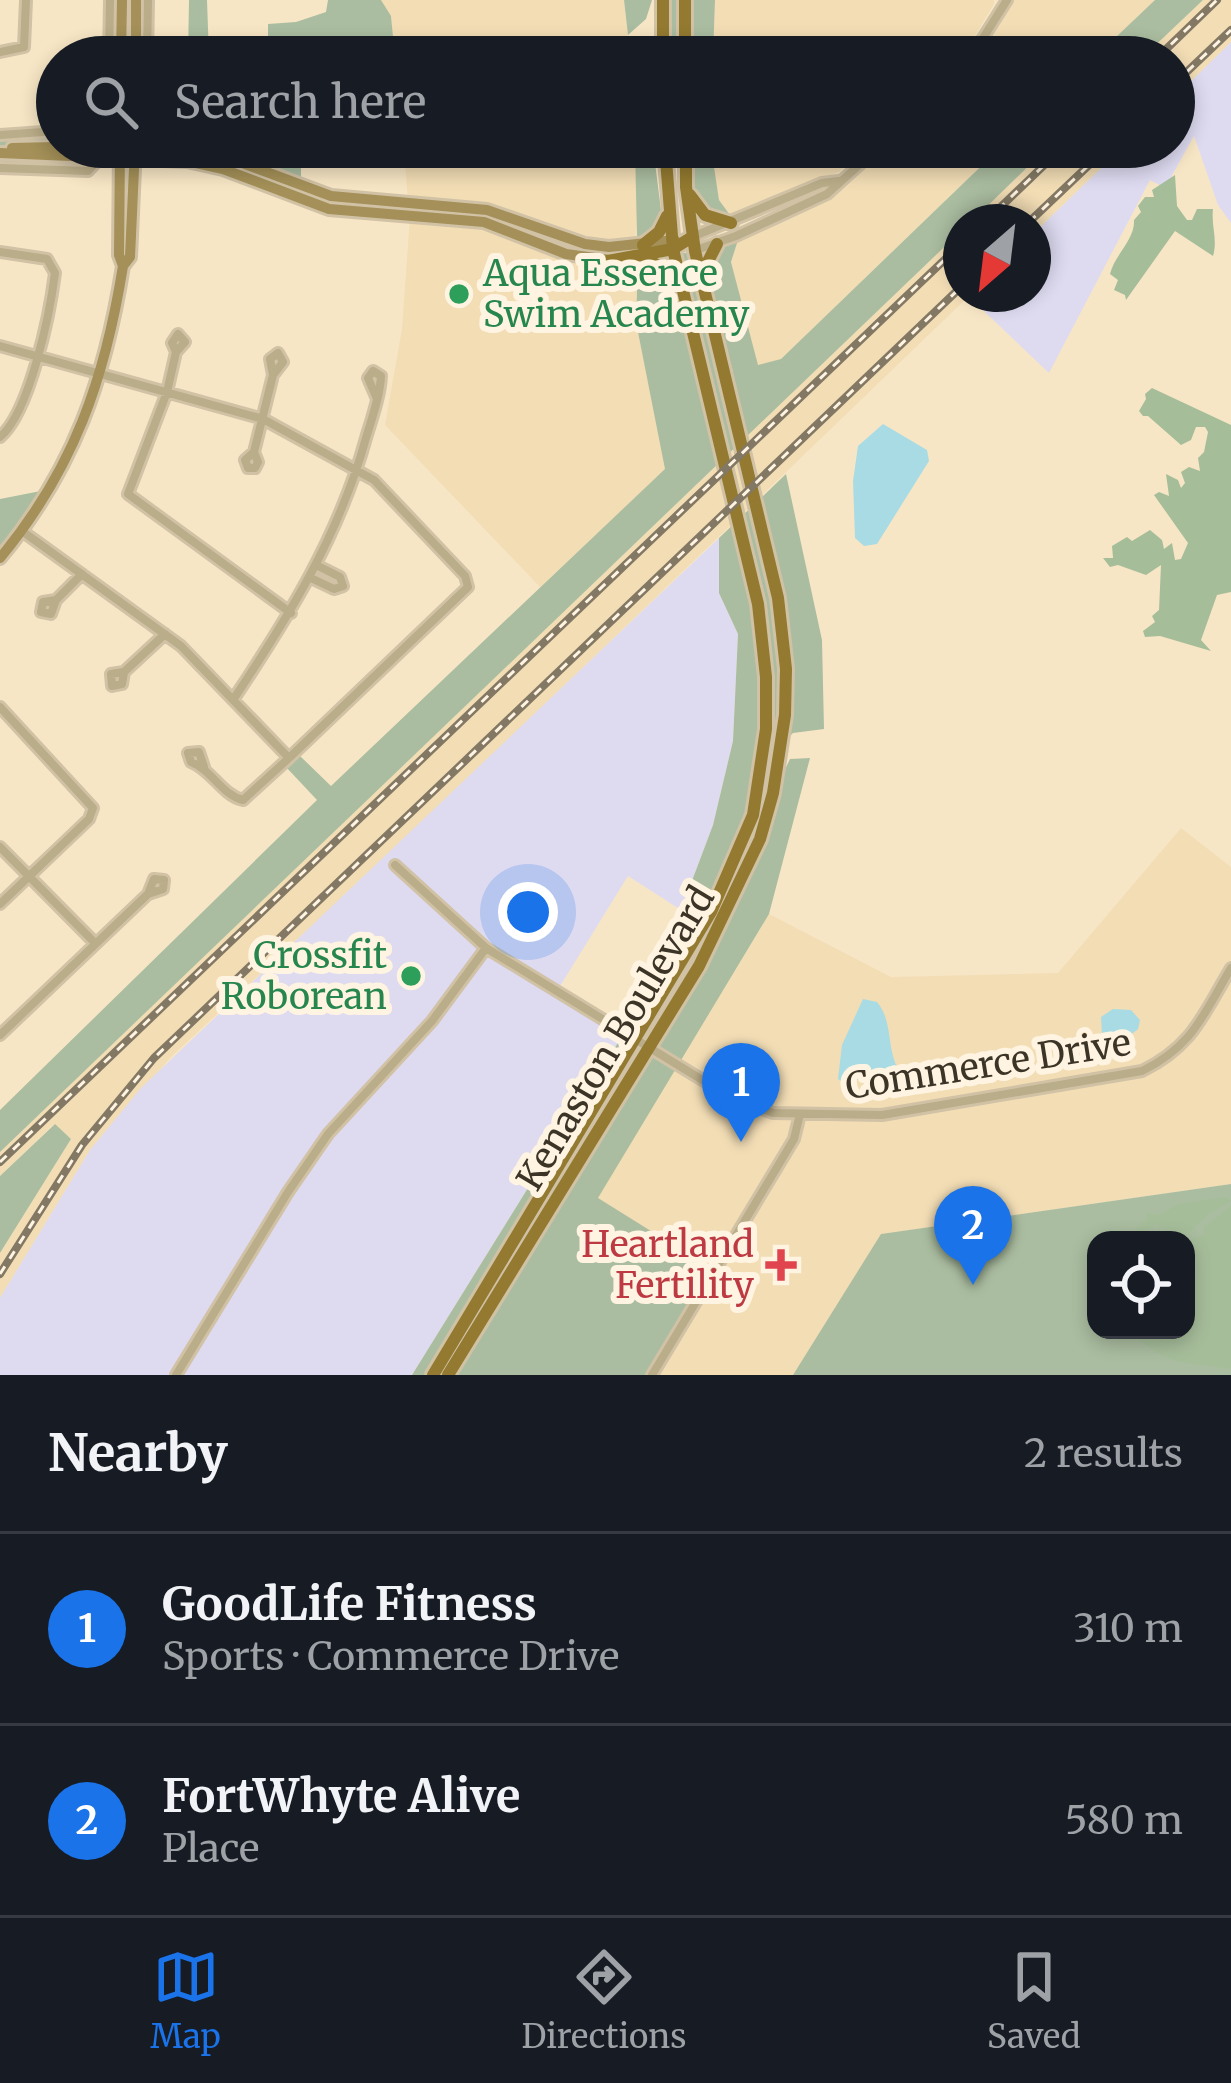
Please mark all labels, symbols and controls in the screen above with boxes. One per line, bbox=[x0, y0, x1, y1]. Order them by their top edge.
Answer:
search box bbox=[36, 36, 1195, 168]
icon: search bbox=[78, 69, 144, 135]
text: Search here bbox=[174, 74, 426, 130]
north arrow bbox=[943, 204, 1051, 312]
place label: Aqua Essence Swim Academy bbox=[482, 251, 750, 337]
marker: Aqua Essence Swim Academy bbox=[446, 281, 472, 307]
street label: Kenaston Boulevard bbox=[507, 878, 724, 1198]
your location bbox=[498, 882, 558, 942]
place label: Crossfit Roborean bbox=[221, 933, 387, 1019]
marker: Crossfit Roborean bbox=[398, 963, 424, 989]
street label: Commerce Drive bbox=[842, 1020, 1134, 1109]
pin: 1 bbox=[702, 1043, 780, 1142]
pin: 2 bbox=[934, 1186, 1012, 1285]
place label: Heartland Fertility bbox=[581, 1222, 754, 1308]
map controls bbox=[1087, 1231, 1195, 1339]
button: locate bbox=[1087, 1231, 1195, 1339]
marker: Heartland Fertility bbox=[765, 1249, 797, 1281]
text: Nearby bbox=[48, 1421, 228, 1485]
text: 2 results bbox=[1024, 1429, 1183, 1478]
text: GoodLife Fitness bbox=[162, 1576, 537, 1632]
text: 1 bbox=[78, 1604, 96, 1653]
text: 310 m bbox=[1073, 1604, 1183, 1653]
text: Sports · Commerce Drive bbox=[162, 1632, 619, 1681]
text: FortWhyte Alive bbox=[162, 1768, 520, 1824]
text: 2 bbox=[76, 1796, 98, 1845]
text: 580 m bbox=[1065, 1796, 1183, 1845]
text: Place bbox=[162, 1824, 259, 1873]
tab: Map bbox=[150, 1944, 221, 2057]
tab: Directions bbox=[521, 1944, 686, 2057]
tab: Saved bbox=[987, 1944, 1081, 2057]

